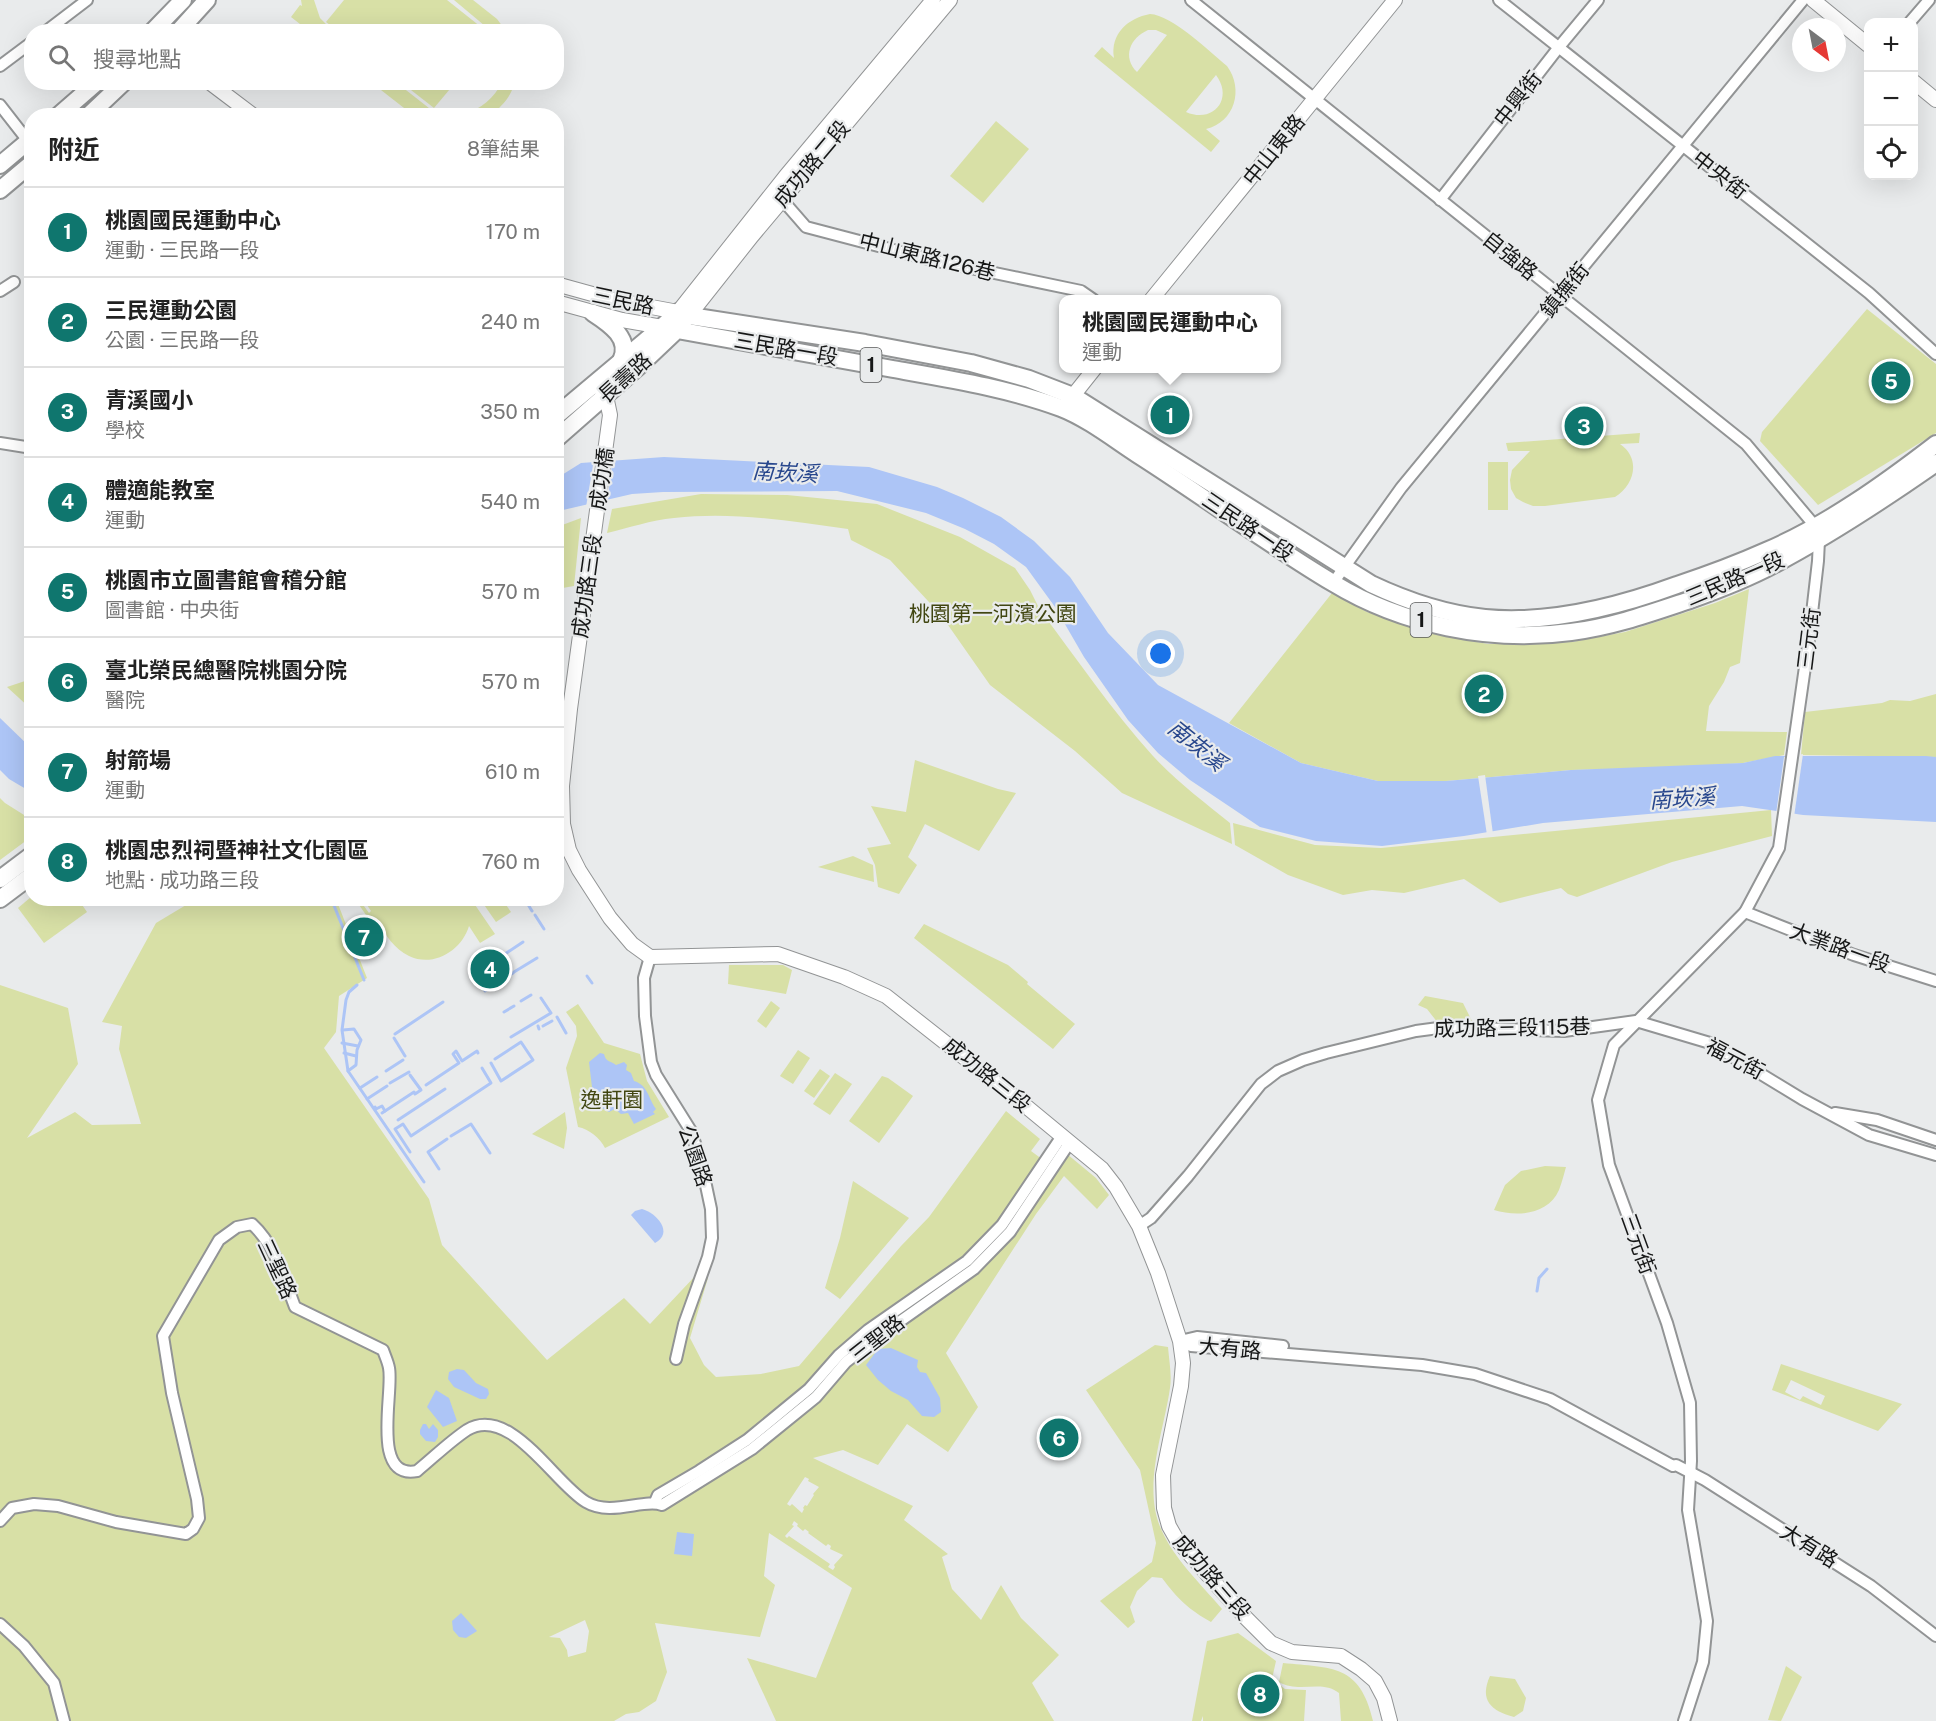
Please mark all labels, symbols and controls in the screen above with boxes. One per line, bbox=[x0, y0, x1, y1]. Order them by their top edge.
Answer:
north arrow bbox=[1792, 18, 1846, 72]
map controls bbox=[1864, 18, 1918, 180]
button: + bbox=[1864, 18, 1918, 72]
search box bbox=[24, 24, 564, 90]
icon: search bbox=[45, 41, 78, 74]
text: 搜尋地點 bbox=[93, 46, 181, 72]
street label: 中興街 bbox=[1488, 66, 1547, 131]
button: − bbox=[1864, 72, 1918, 126]
street label: 中山東路 bbox=[1237, 109, 1310, 190]
street label: 成功路二段 bbox=[768, 115, 855, 212]
button: locate bbox=[1864, 126, 1918, 180]
text: 附近 bbox=[48, 134, 100, 165]
text: 8筆結果 bbox=[467, 137, 540, 161]
street label: 中央街 bbox=[1688, 145, 1753, 204]
text: 桃園國民運動中心 bbox=[105, 207, 281, 233]
text: 1 bbox=[63, 220, 72, 244]
text: 170 m bbox=[486, 220, 540, 244]
street label: 自強路 bbox=[1478, 226, 1543, 285]
street label: 中山東路126巷 bbox=[857, 228, 998, 285]
text: 運動 · 三民路一段 bbox=[105, 238, 259, 262]
street label: 鎮撫街 bbox=[1535, 257, 1594, 322]
street label: 三民路 bbox=[590, 282, 657, 319]
popup bbox=[1059, 295, 1281, 373]
text: 三民運動公園 bbox=[105, 297, 237, 323]
text: 桃園國民運動中心 bbox=[1082, 309, 1258, 335]
text: 2 bbox=[61, 310, 74, 334]
text: 240 m bbox=[481, 310, 540, 334]
street label: 三民路一段 bbox=[732, 327, 840, 370]
text: 公園 · 三民路一段 bbox=[105, 328, 259, 352]
text: 運動 bbox=[1082, 340, 1122, 364]
street label: 長壽路 bbox=[593, 347, 656, 408]
road number: 1 bbox=[860, 348, 882, 382]
pin: 5 bbox=[1872, 358, 1910, 404]
text: 青溪國小 bbox=[105, 387, 193, 413]
pin: 1 bbox=[1150, 392, 1190, 438]
text: 3 bbox=[61, 400, 74, 424]
text: 350 m bbox=[480, 400, 540, 424]
pin: 3 bbox=[1564, 404, 1604, 448]
text: 學校 bbox=[105, 418, 145, 442]
street label: 成功橋 bbox=[585, 446, 618, 512]
water label: 南崁溪 bbox=[751, 457, 822, 487]
text: 體適能教室 bbox=[105, 477, 215, 503]
street label: 三民路一段 bbox=[1198, 487, 1299, 566]
text: 4 bbox=[61, 490, 74, 514]
text: 540 m bbox=[480, 490, 540, 514]
text: 運動 bbox=[105, 508, 145, 532]
street label: 成功路三段 bbox=[567, 532, 606, 640]
street label: 三民路一段 bbox=[1682, 547, 1788, 611]
text: 桃園市立圖書館會稽分館 bbox=[105, 567, 347, 593]
text: 5 bbox=[61, 580, 74, 604]
text: 570 m bbox=[481, 580, 540, 604]
text: 圖書館 · 中央街 bbox=[105, 598, 239, 622]
park label: 桃園第一河濱公園 bbox=[909, 601, 1077, 626]
road number: 1 bbox=[1410, 603, 1432, 637]
street label: 三元街 bbox=[1792, 606, 1825, 672]
your location bbox=[1146, 639, 1175, 668]
text: 臺北榮民總醫院桃園分院 bbox=[105, 657, 347, 683]
text: 6 bbox=[61, 670, 74, 694]
text: 570 m bbox=[481, 670, 540, 694]
pin: 2 bbox=[1464, 672, 1504, 716]
text: 醫院 bbox=[105, 688, 145, 712]
water label: 南崁溪 bbox=[1163, 714, 1233, 778]
text: 射箭場 bbox=[105, 747, 171, 773]
text: 7 bbox=[61, 760, 74, 784]
text: 610 m bbox=[485, 760, 540, 784]
text: 運動 bbox=[105, 778, 145, 802]
water label: 南崁溪 bbox=[1648, 783, 1719, 813]
text: 桃園忠烈祠暨神社文化園區 bbox=[105, 837, 369, 863]
text: 8 bbox=[61, 850, 74, 874]
text: 760 m bbox=[482, 850, 540, 874]
text: 地點 · 成功路三段 bbox=[105, 868, 259, 892]
pin: 7 bbox=[344, 914, 384, 960]
street label: 大業路一段 bbox=[1787, 918, 1894, 977]
pin: 4 bbox=[470, 946, 510, 992]
street label: 成功路三段115巷 bbox=[1434, 1014, 1590, 1041]
street label: 成功路三段 bbox=[939, 1032, 1036, 1117]
street label: 福元街 bbox=[1702, 1033, 1769, 1084]
park label: 逸軒園 bbox=[581, 1087, 644, 1112]
street label: 公園路 bbox=[673, 1122, 718, 1190]
street label: 三元街 bbox=[1616, 1210, 1661, 1278]
street label: 三聖路 bbox=[253, 1235, 302, 1303]
street label: 三聖路 bbox=[844, 1309, 909, 1368]
street label: 大有路 bbox=[1198, 1333, 1263, 1364]
pin: 6 bbox=[1040, 1416, 1078, 1460]
street label: 大有路 bbox=[1776, 1518, 1843, 1573]
street label: 成功路三段 bbox=[1169, 1529, 1256, 1624]
pin: 8 bbox=[1240, 1672, 1280, 1716]

